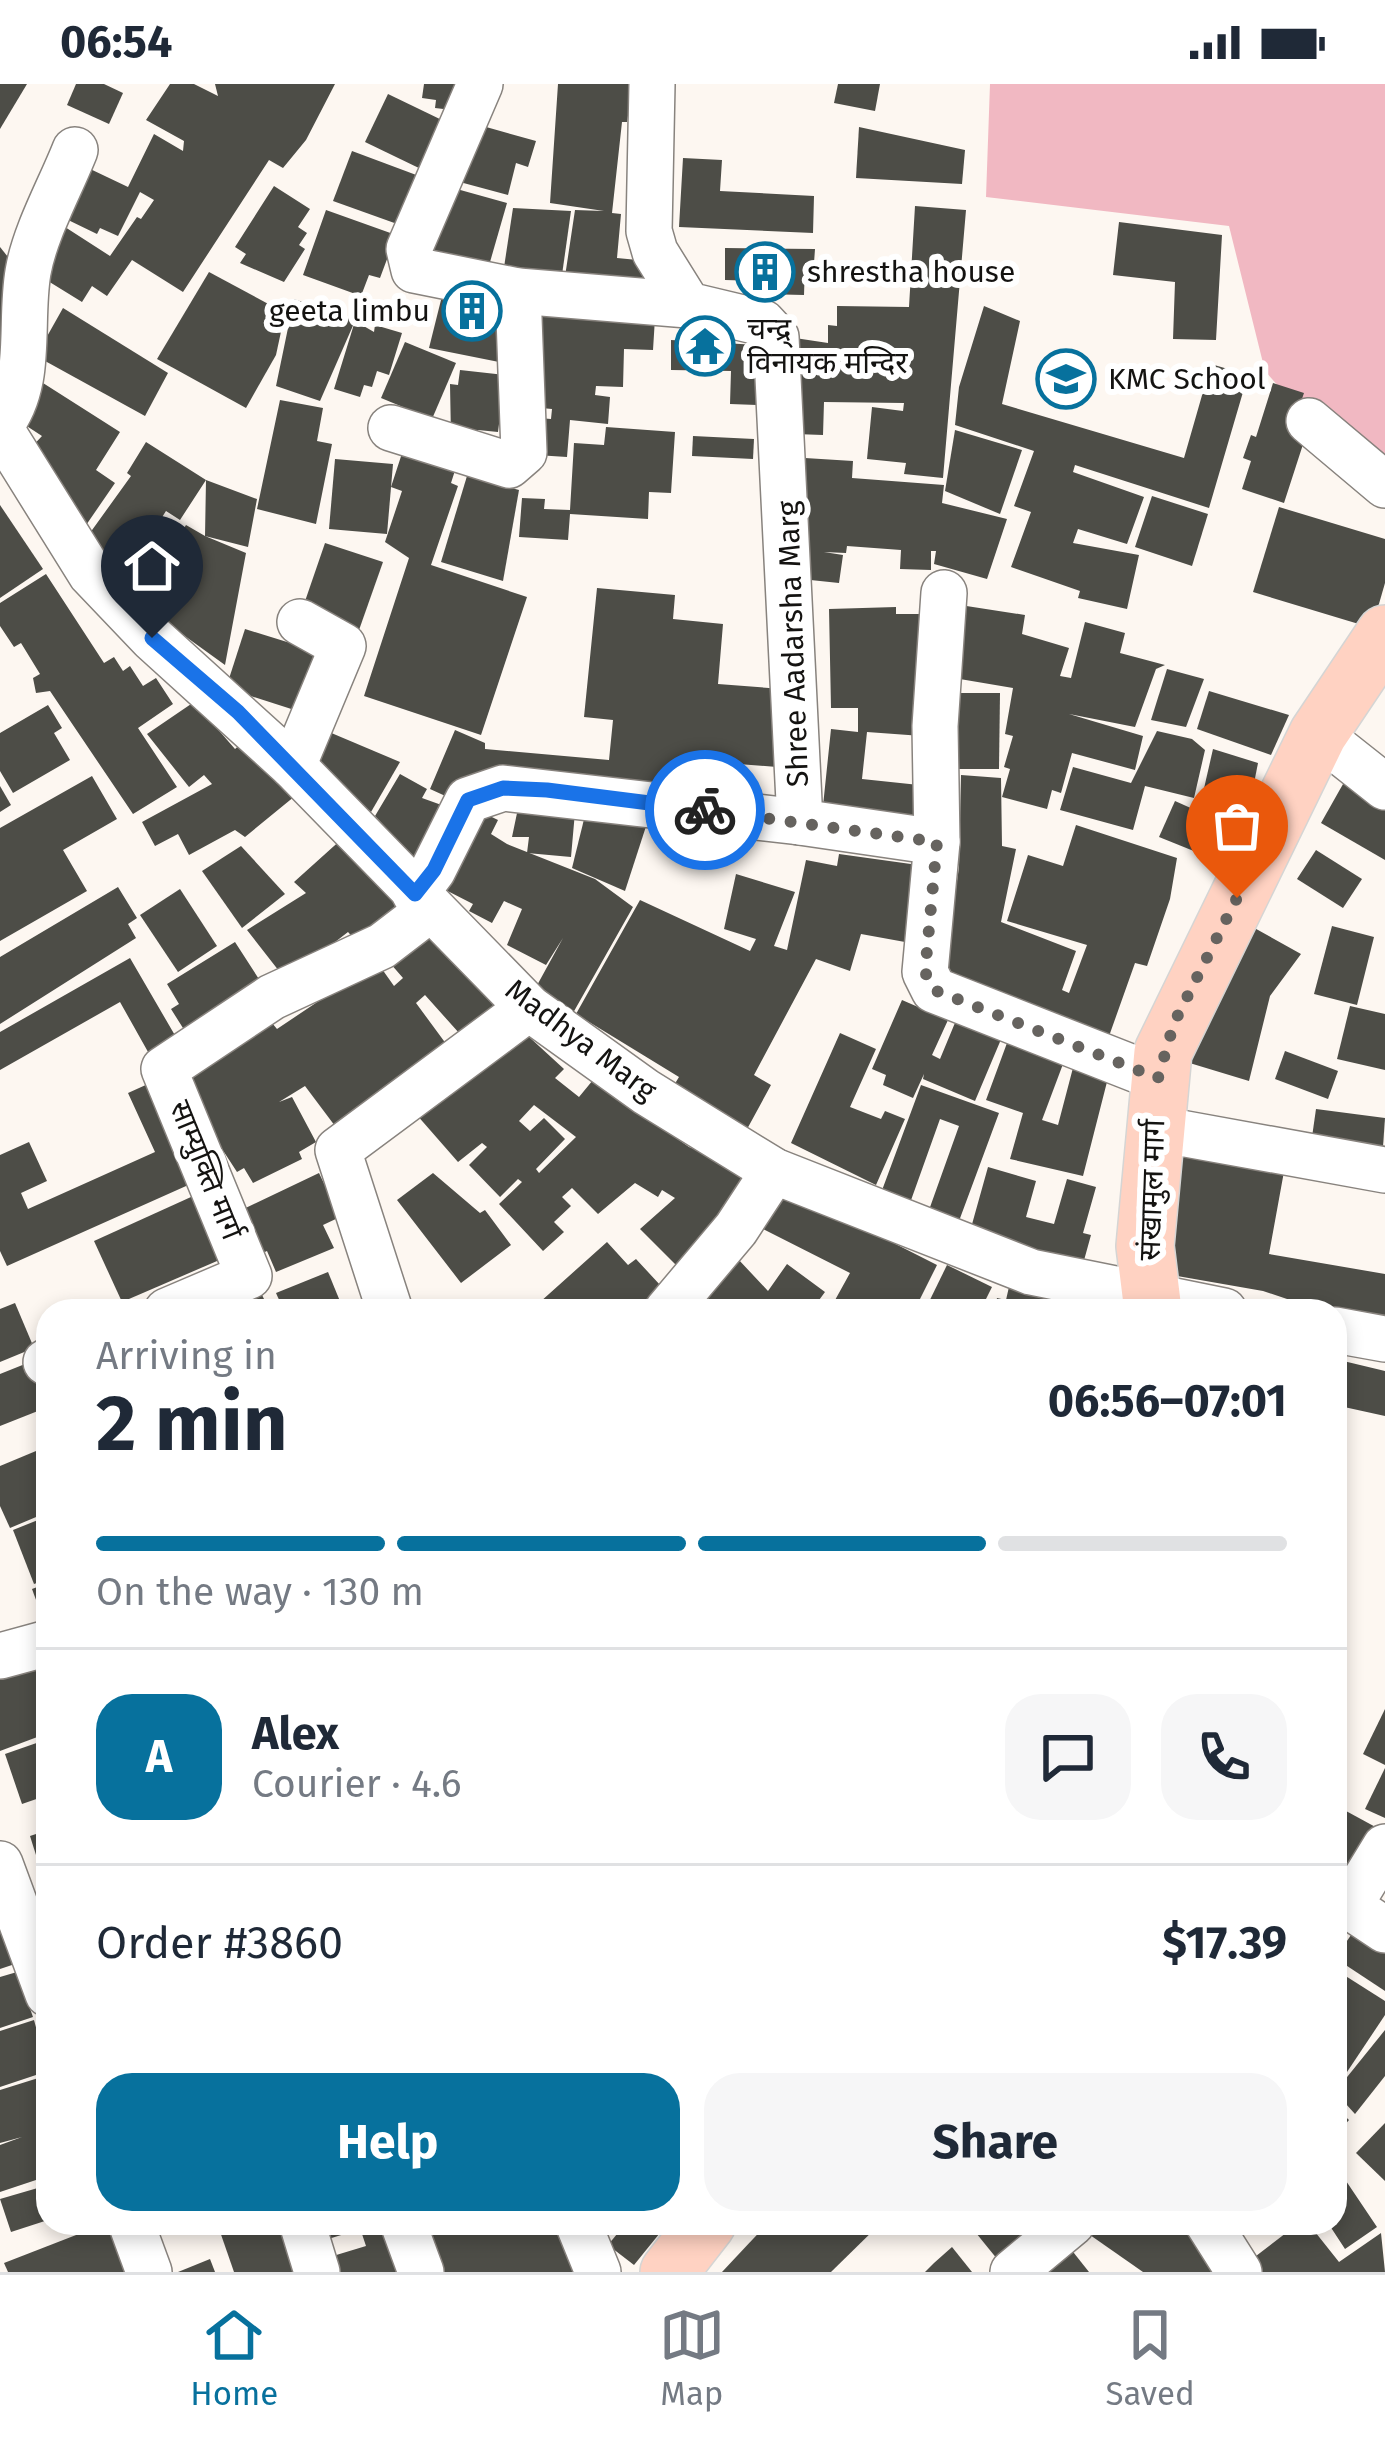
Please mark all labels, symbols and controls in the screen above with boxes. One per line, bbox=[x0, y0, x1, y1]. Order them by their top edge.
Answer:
text: 06:54 bbox=[60, 15, 172, 69]
building icon: shrestha house bbox=[734, 241, 796, 303]
place label: shrestha house bbox=[807, 254, 1015, 290]
building icon: geeta limbu bbox=[441, 280, 503, 342]
place label: geeta limbu bbox=[269, 293, 430, 329]
place label: चन्द्र् विनायक मन्दिर bbox=[747, 311, 908, 381]
temple icon: चन्द्र् विनायक मन्दिर bbox=[674, 315, 736, 377]
school or university icon: KMC School bbox=[1035, 348, 1097, 410]
place label: KMC School bbox=[1108, 361, 1266, 397]
street label: Shree Aadarsha Marg bbox=[770, 500, 816, 788]
pin bbox=[101, 515, 203, 638]
icon: home bbox=[119, 533, 185, 599]
courier bbox=[645, 750, 765, 870]
pin bbox=[1186, 775, 1288, 898]
icon: bike bbox=[672, 777, 738, 843]
icon: bag bbox=[1204, 793, 1270, 859]
street label: Madhya Marg bbox=[498, 971, 664, 1109]
street label: साम्युक्ति मार्ग bbox=[162, 1095, 251, 1246]
street label: संखामुल मार्ग bbox=[1132, 1118, 1172, 1261]
text: Arriving in bbox=[96, 1333, 277, 1379]
text: 06:56–07:01 bbox=[1048, 1374, 1287, 1428]
text: 2 min bbox=[96, 1377, 288, 1471]
text: On the way · 130 m bbox=[96, 1569, 424, 1615]
button: chat bbox=[1005, 1694, 1131, 1820]
button: phone bbox=[1161, 1694, 1287, 1820]
text: Alex bbox=[252, 1707, 339, 1761]
text: A bbox=[146, 1730, 172, 1784]
text: Courier · 4.6 bbox=[252, 1761, 461, 1807]
text: Order #3860 bbox=[96, 1916, 343, 1970]
text: $17.39 bbox=[1162, 1916, 1287, 1970]
button: Help bbox=[96, 2073, 680, 2211]
button: Share bbox=[704, 2073, 1287, 2211]
tab: Home bbox=[190, 2302, 278, 2414]
tab: Map bbox=[659, 2302, 725, 2414]
tab: Saved bbox=[1105, 2302, 1195, 2414]

